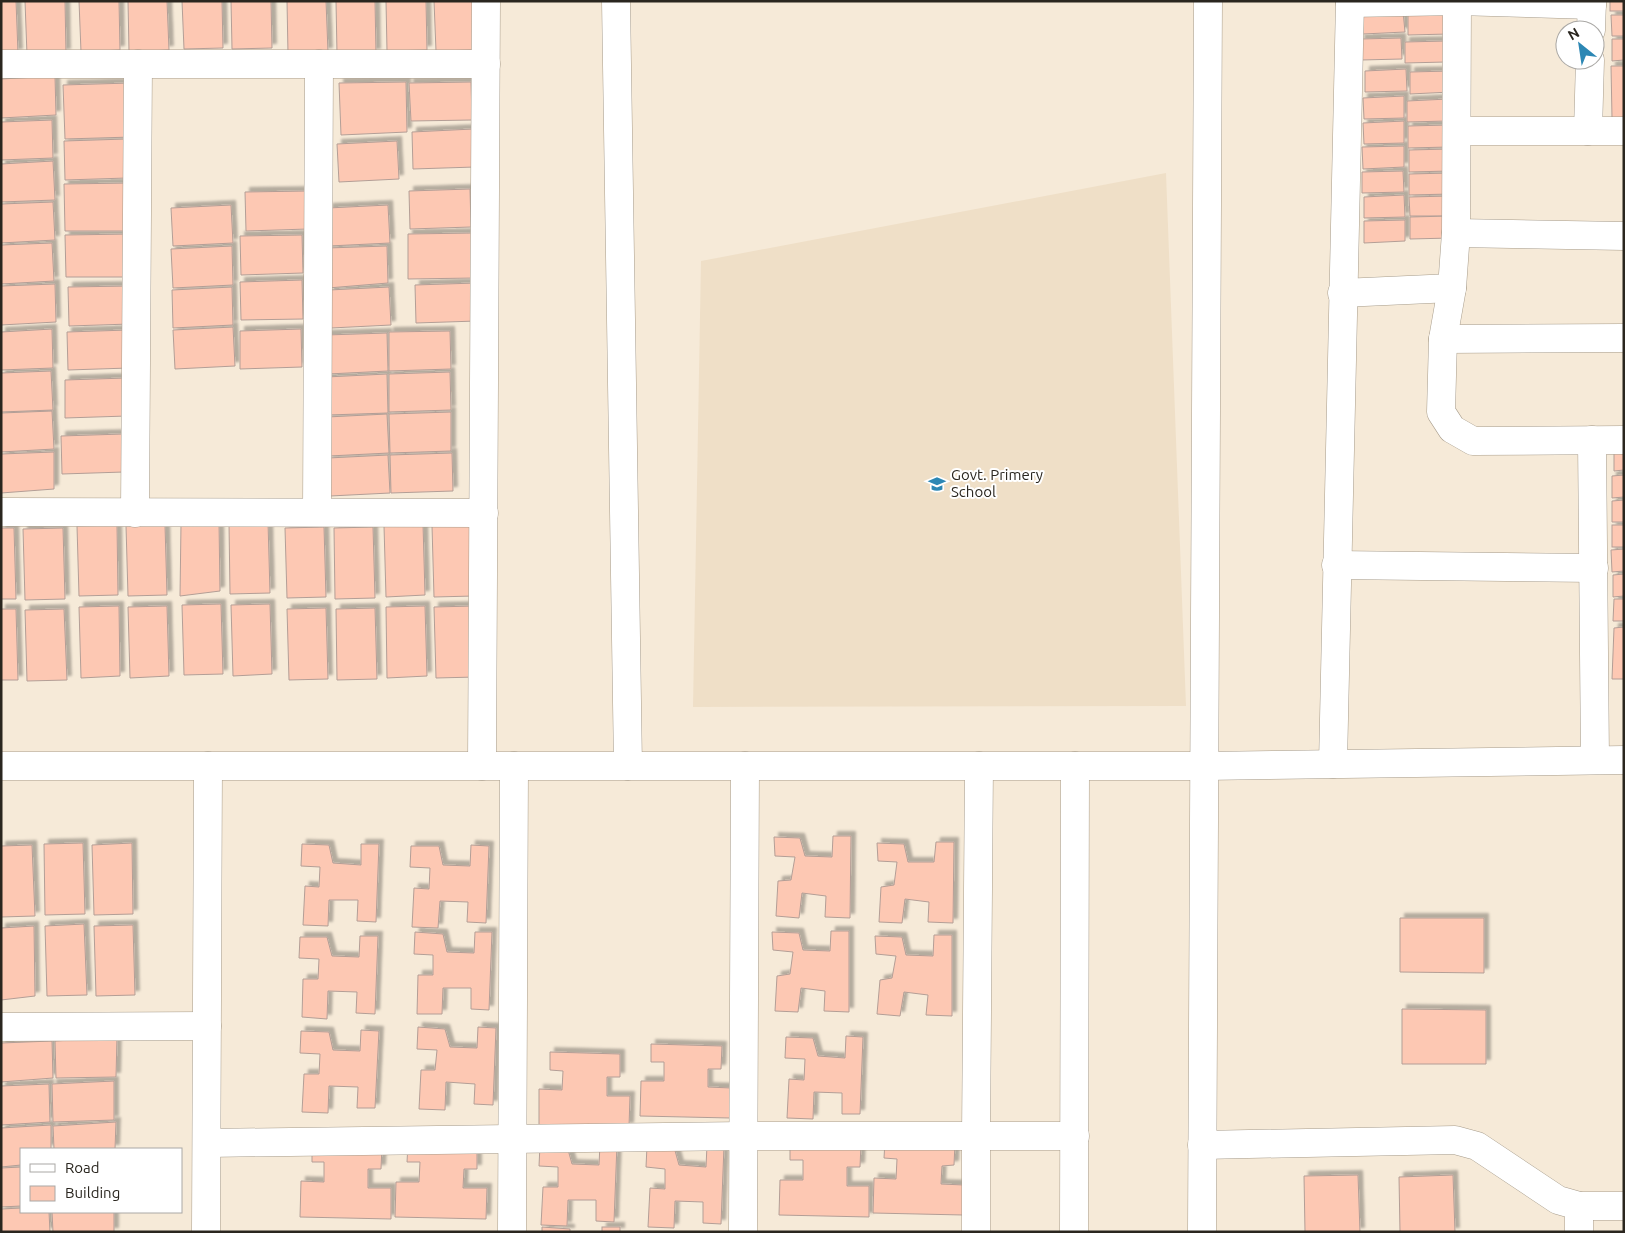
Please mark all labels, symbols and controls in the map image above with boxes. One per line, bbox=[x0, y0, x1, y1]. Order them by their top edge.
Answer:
north arrow bbox=[1555, 20, 1605, 70]
text: N bbox=[1565, 24, 1582, 43]
place label: Govt. Primery School bbox=[951, 466, 1043, 500]
school or university icon: Govt. Primery School bbox=[927, 474, 947, 494]
legend bbox=[20, 1148, 182, 1213]
text: Road bbox=[65, 1159, 100, 1176]
text: Building bbox=[65, 1184, 120, 1201]

